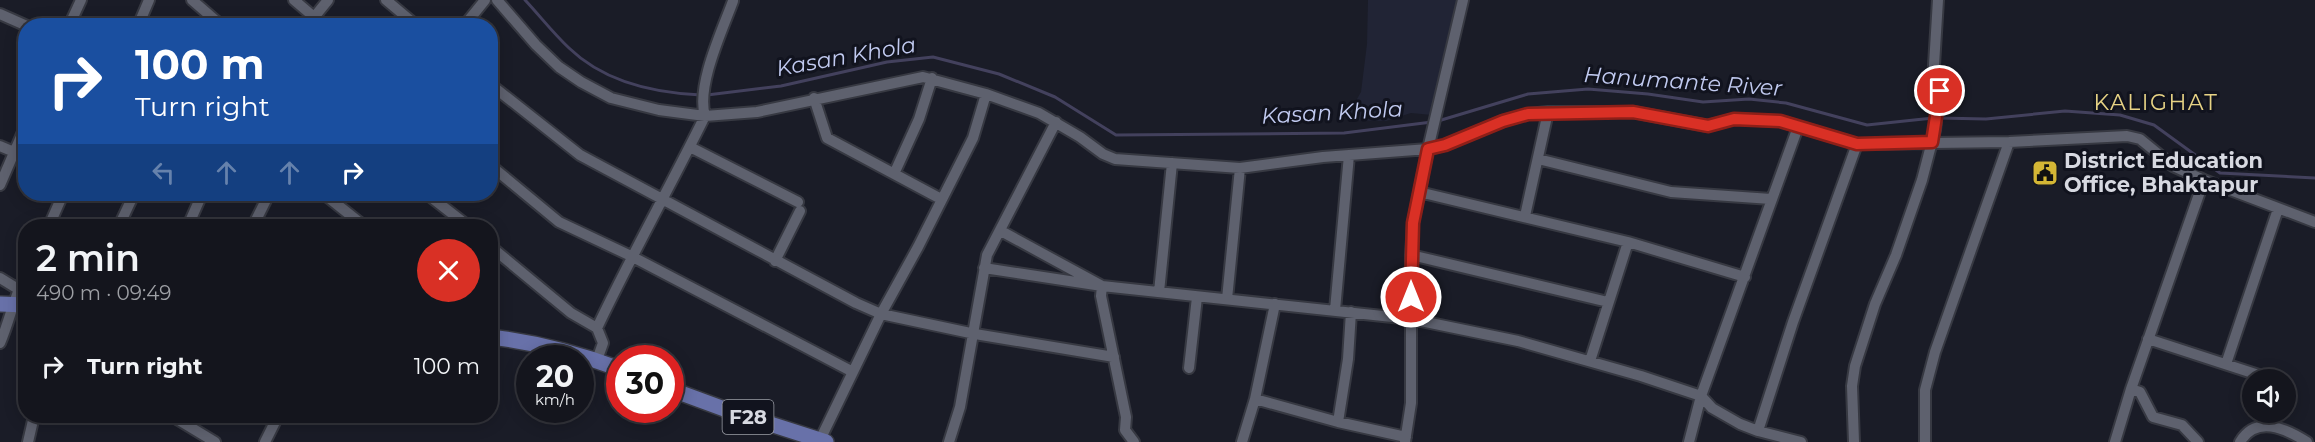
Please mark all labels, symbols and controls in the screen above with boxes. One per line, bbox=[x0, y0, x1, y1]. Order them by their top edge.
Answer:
water label: Kasan Khola bbox=[774, 31, 918, 82]
text: 100 m bbox=[135, 38, 264, 90]
icon: right bbox=[36, 42, 114, 120]
water label: Hanumante River bbox=[1583, 61, 1784, 102]
pin bbox=[1914, 65, 1965, 116]
icon: arrive bbox=[1923, 74, 1956, 107]
district label: KALIGHAT bbox=[2094, 89, 2218, 116]
text: Turn right bbox=[135, 90, 270, 123]
water label: Kasan Khola bbox=[1261, 95, 1403, 130]
place label: District Education Office, Bhaktapur bbox=[2064, 148, 2263, 197]
icon: left bbox=[147, 156, 180, 189]
icon: ahead bbox=[210, 156, 243, 189]
icon: ahead bbox=[273, 156, 306, 189]
icon: right bbox=[336, 156, 369, 189]
public building icon: District Education Office, Bhaktapur bbox=[2030, 158, 2060, 188]
text: 2 min bbox=[36, 236, 140, 280]
button: close bbox=[417, 239, 480, 302]
position arrow bbox=[1379, 265, 1443, 329]
text: 490 m · 09:49 bbox=[36, 281, 171, 305]
speed limit sign: 30 bbox=[606, 345, 684, 423]
icon: right bbox=[36, 350, 69, 383]
text: Turn right bbox=[87, 353, 202, 380]
text: 100 m bbox=[414, 353, 480, 380]
text: 20 bbox=[536, 358, 574, 395]
map controls bbox=[2242, 369, 2296, 423]
button: sound bbox=[2242, 369, 2296, 423]
text: km/h bbox=[535, 390, 575, 409]
road number: F28 bbox=[722, 400, 774, 434]

